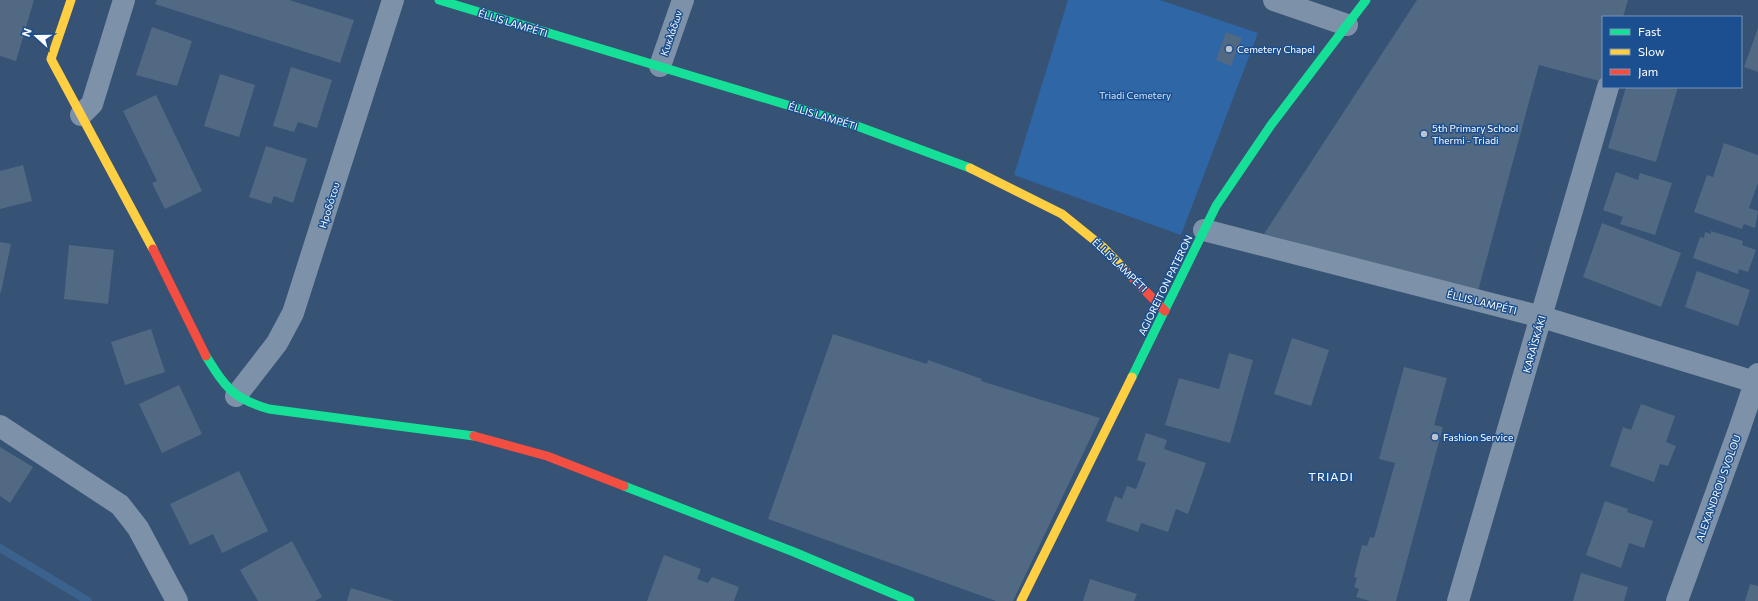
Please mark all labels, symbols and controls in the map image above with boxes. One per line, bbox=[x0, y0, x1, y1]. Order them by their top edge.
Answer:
street label: ÉLLIS LAMPÉTI bbox=[477, 7, 549, 39]
street label: Κυκλάδων bbox=[658, 9, 684, 57]
north arrow bbox=[16, 16, 56, 56]
legend bbox=[1602, 16, 1742, 88]
text: Fast bbox=[1638, 24, 1661, 38]
text: N bbox=[19, 26, 34, 38]
place label: Cemetery Chapel bbox=[1237, 43, 1315, 55]
marker: Cemetery Chapel bbox=[1224, 44, 1234, 54]
text: Slow bbox=[1638, 44, 1665, 58]
text: Jam bbox=[1638, 64, 1658, 79]
park label: Triadi Cemetery bbox=[1099, 89, 1171, 101]
street label: ÉLLIS LAMPÉTI bbox=[787, 100, 859, 132]
place label: 5th Primary School Thermi - Triadi bbox=[1432, 122, 1518, 146]
marker: 5th Primary School Thermi - Triadi bbox=[1419, 129, 1429, 139]
street label: Ηροδότου bbox=[316, 180, 342, 230]
street label: AGIOREITON PATERON bbox=[1135, 233, 1195, 337]
street label: ÉLLIS LAMPÉTI bbox=[1090, 236, 1150, 294]
street label: ÉLLIS LAMPÉTI bbox=[1446, 288, 1518, 316]
street label: KARAÏSKÁKI bbox=[1520, 314, 1548, 374]
place label: Fashion Service bbox=[1443, 431, 1513, 443]
marker: Fashion Service bbox=[1430, 432, 1440, 442]
street label: ALEXANDROU SVOLOU bbox=[1693, 433, 1743, 543]
district label: TRIADI bbox=[1308, 469, 1354, 483]

